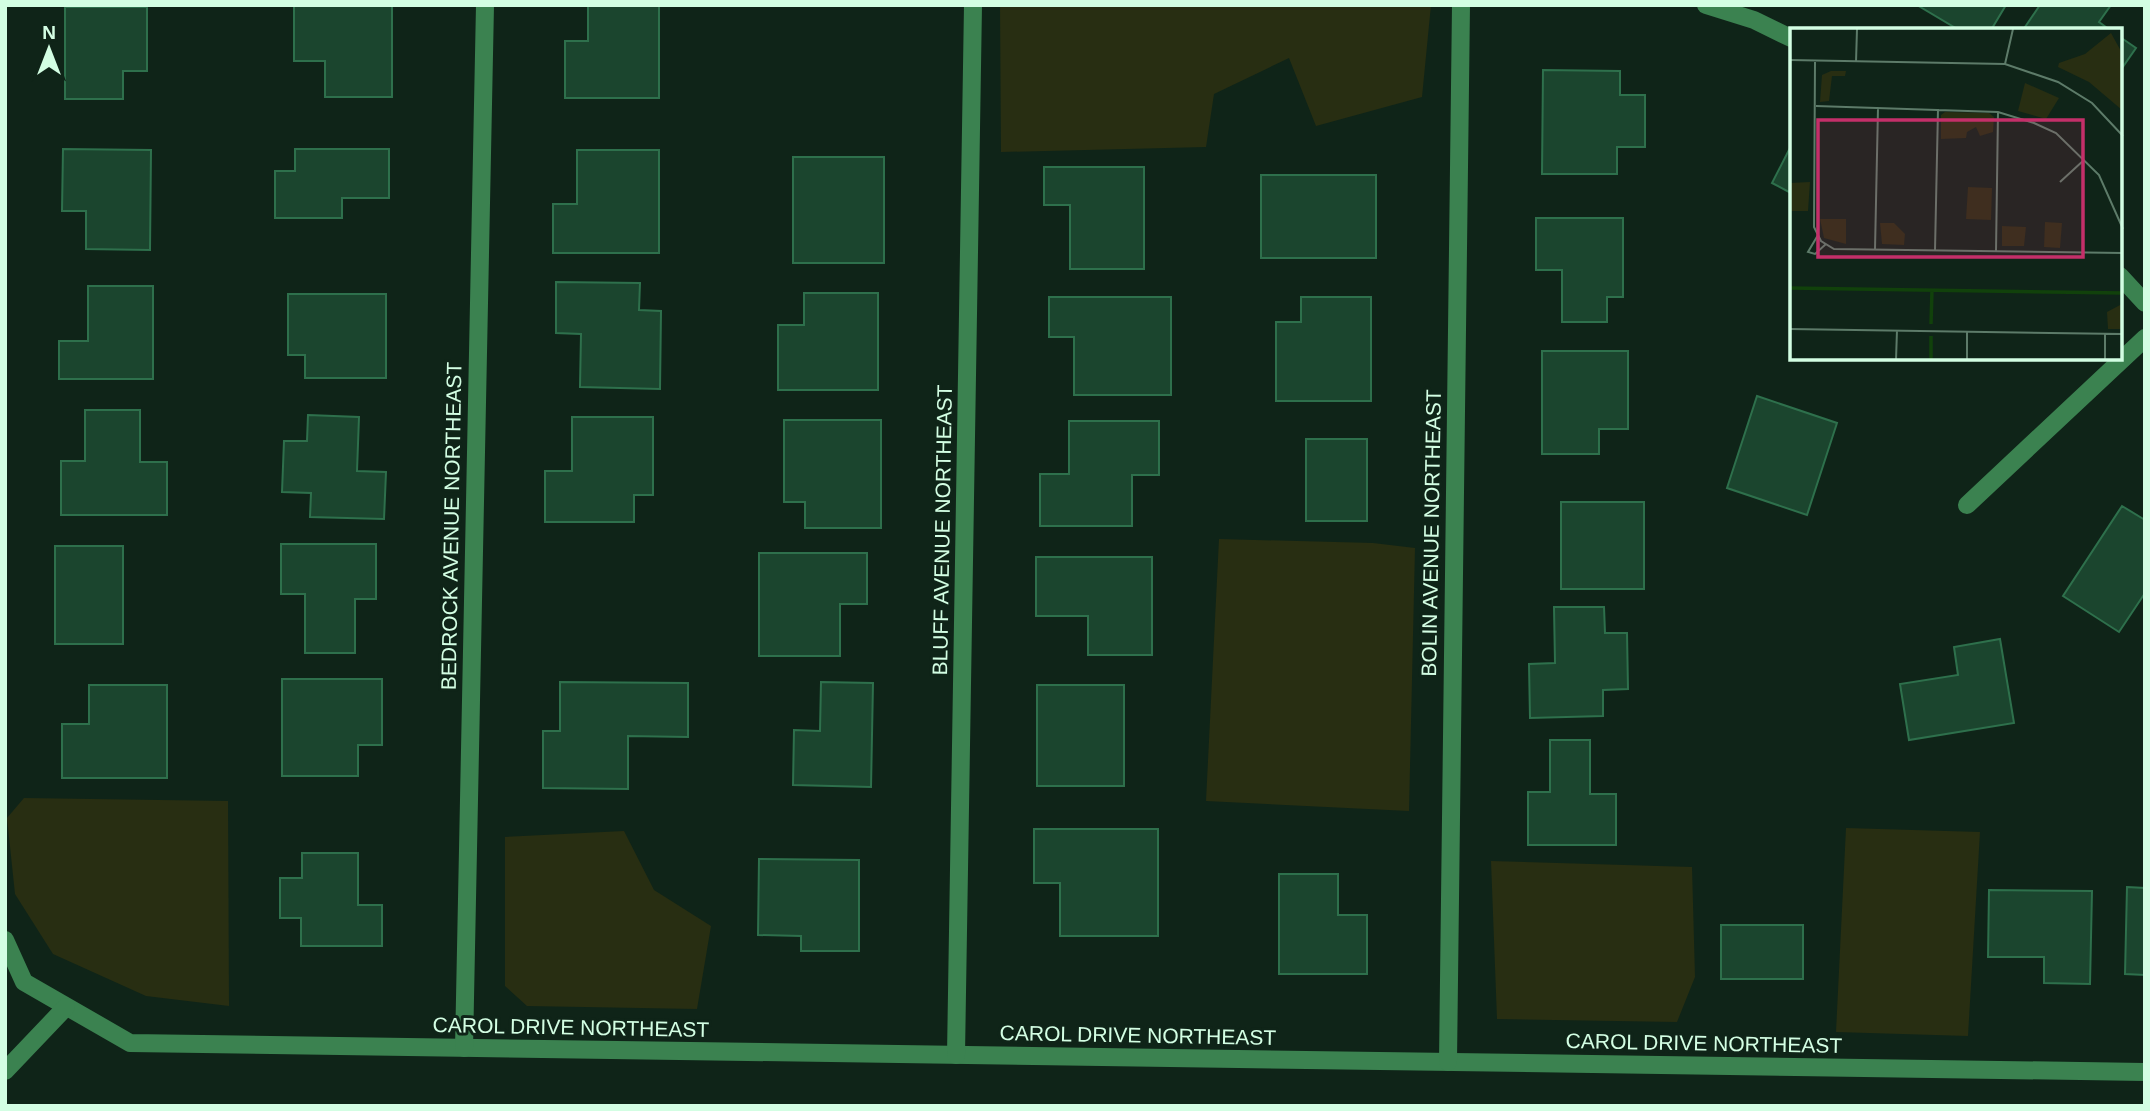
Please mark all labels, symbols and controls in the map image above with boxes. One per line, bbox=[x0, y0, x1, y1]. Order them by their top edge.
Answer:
north arrow bbox=[14, 14, 84, 84]
text: N bbox=[42, 22, 56, 43]
inset map bbox=[1790, 28, 2122, 360]
street label: BEDROCK AVENUE NORTHEAST bbox=[437, 362, 465, 690]
street label: BLUFF AVENUE NORTHEAST bbox=[928, 384, 956, 676]
street label: BOLIN AVENUE NORTHEAST bbox=[1417, 389, 1445, 677]
street label: CAROL DRIVE NORTHEAST bbox=[433, 1013, 710, 1041]
street label: CAROL DRIVE NORTHEAST bbox=[1000, 1021, 1277, 1049]
street label: CAROL DRIVE NORTHEAST bbox=[1566, 1029, 1843, 1057]

